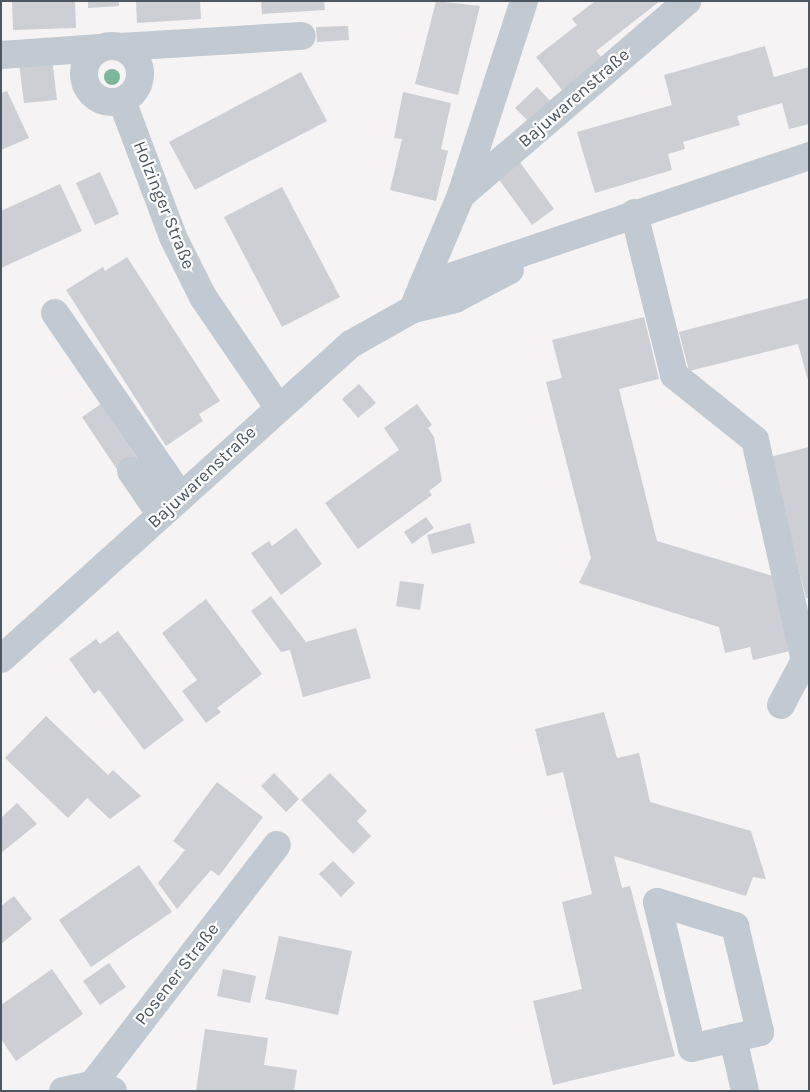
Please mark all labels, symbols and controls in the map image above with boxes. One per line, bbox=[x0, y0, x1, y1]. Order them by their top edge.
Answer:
street label: Bajuwarenstraße bbox=[514, 44, 634, 152]
street label: Holzinger Straße bbox=[128, 138, 200, 272]
street label: Bajuwarenstraße bbox=[143, 421, 261, 533]
street label: Posener Straße bbox=[130, 919, 224, 1029]

